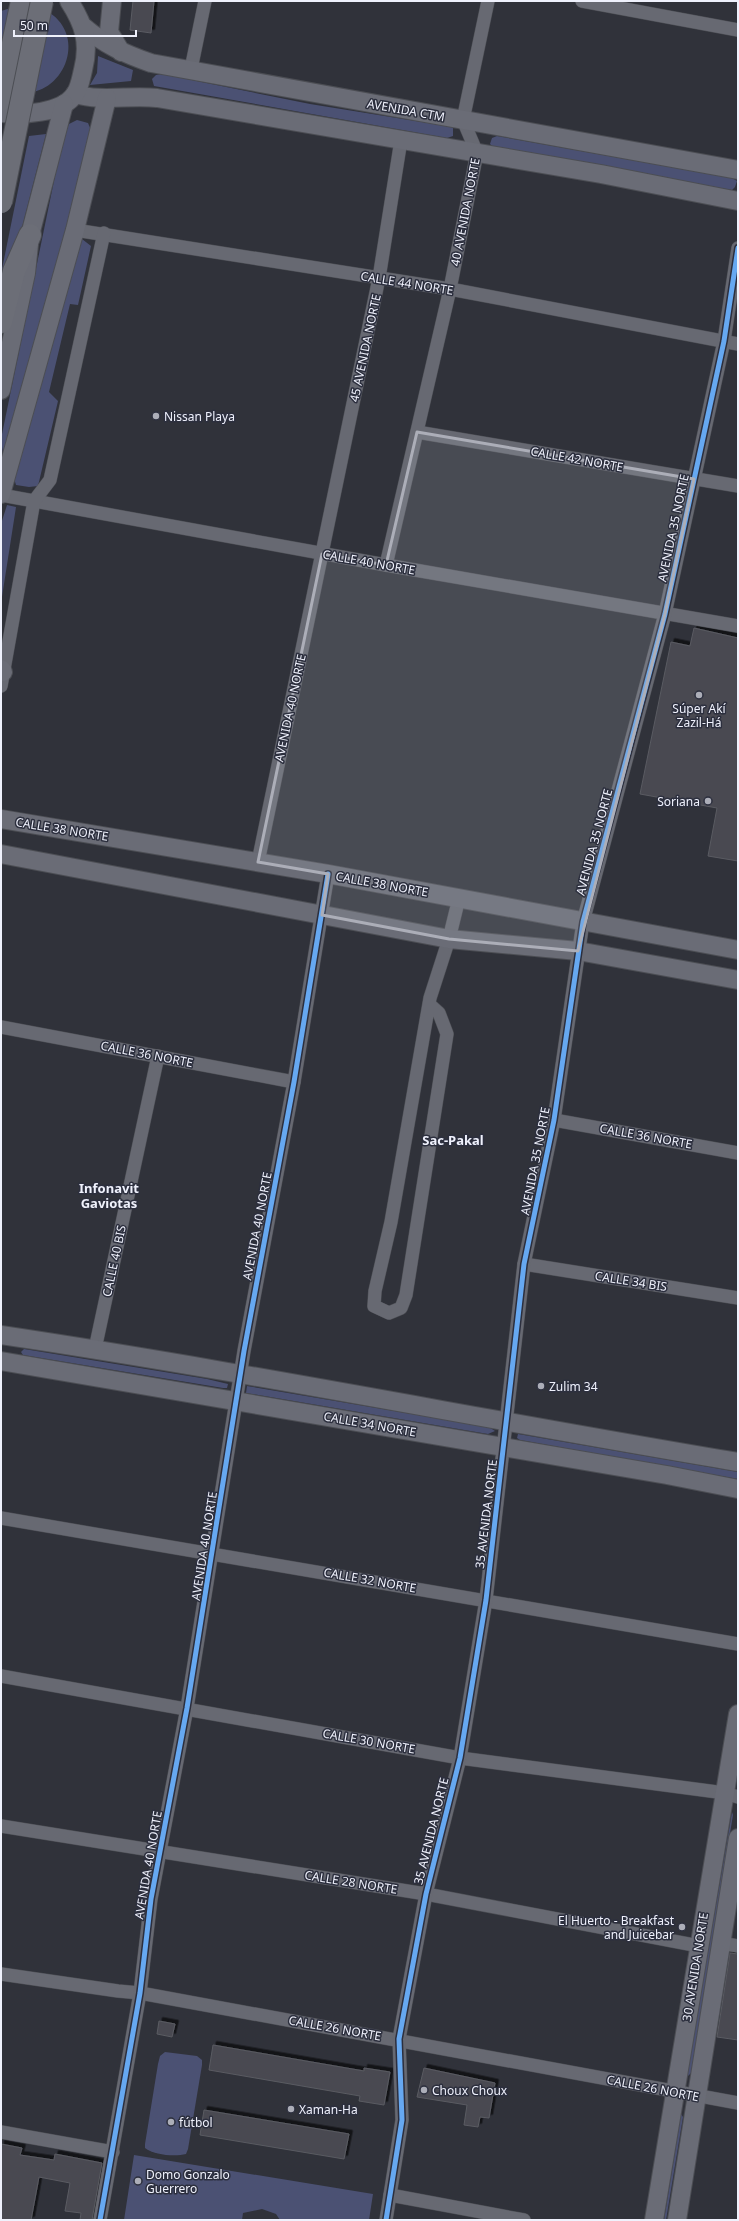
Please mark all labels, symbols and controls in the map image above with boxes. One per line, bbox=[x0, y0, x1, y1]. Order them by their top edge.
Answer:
scale bar bbox=[14, 12, 136, 38]
text: 50 m bbox=[20, 17, 48, 34]
street label: AVENIDA CTM bbox=[366, 95, 446, 125]
street label: 40 AVENIDA NORTE bbox=[446, 157, 484, 267]
street label: CALLE 44 NORTE bbox=[359, 267, 455, 299]
street label: 45 AVENIDA NORTE bbox=[345, 293, 385, 403]
place label: Nissan Playa bbox=[164, 408, 235, 425]
marker: Nissan Playa bbox=[151, 411, 161, 421]
street label: CALLE 42 NORTE bbox=[529, 442, 625, 476]
street label: AVENIDA 35 NORTE bbox=[653, 473, 693, 583]
street label: CALLE 40 NORTE bbox=[321, 545, 417, 579]
street label: AVENIDA 40 NORTE bbox=[270, 653, 310, 763]
marker: Súper Akí Zazil-Há bbox=[694, 690, 704, 700]
place label: Súper Akí Zazil-Há bbox=[672, 700, 727, 731]
street label: AVENIDA 35 NORTE bbox=[572, 787, 616, 897]
place label: Soriana bbox=[657, 793, 700, 810]
marker: Soriana bbox=[703, 796, 713, 806]
street label: CALLE 38 NORTE bbox=[14, 813, 110, 845]
street label: CALLE 38 NORTE bbox=[334, 867, 430, 901]
street label: CALLE 36 NORTE bbox=[99, 1037, 195, 1071]
street label: AVENIDA 35 NORTE bbox=[516, 1106, 554, 1216]
street label: CALLE 36 NORTE bbox=[598, 1119, 694, 1153]
district label: Sac-Pakal bbox=[422, 1131, 484, 1149]
street label: AVENIDA 40 NORTE bbox=[238, 1171, 276, 1281]
district label: Infonavit Gaviotas bbox=[79, 1179, 139, 1212]
street label: CALLE 40 BIS bbox=[98, 1223, 130, 1298]
street label: CALLE 34 BIS bbox=[594, 1267, 669, 1295]
place label: Zulim 34 bbox=[549, 1378, 598, 1395]
marker: Zulim 34 bbox=[536, 1381, 546, 1391]
street label: CALLE 34 NORTE bbox=[322, 1407, 418, 1441]
street label: 35 AVENIDA NORTE bbox=[471, 1459, 501, 1569]
street label: AVENIDA 40 NORTE bbox=[187, 1490, 221, 1602]
street label: CALLE 32 NORTE bbox=[322, 1563, 418, 1597]
street label: CALLE 30 NORTE bbox=[321, 1724, 417, 1758]
street label: 35 AVENIDA NORTE bbox=[409, 1776, 453, 1886]
street label: AVENIDA 40 NORTE bbox=[130, 1809, 166, 1921]
street label: CALLE 28 NORTE bbox=[303, 1866, 399, 1898]
street label: 30 AVENIDA NORTE bbox=[678, 1911, 712, 2023]
place label: El Huerto - Breakfast and Juicebar bbox=[558, 1912, 675, 1943]
marker: El Huerto - Breakfast and Juicebar bbox=[677, 1922, 687, 1932]
street label: CALLE 26 NORTE bbox=[287, 2011, 383, 2045]
street label: CALLE 26 NORTE bbox=[605, 2071, 701, 2105]
place label: Choux Choux bbox=[432, 2082, 508, 2099]
marker: Choux Choux bbox=[419, 2085, 429, 2095]
place label: Xaman-Ha bbox=[299, 2101, 358, 2118]
marker: Xaman-Ha bbox=[286, 2104, 296, 2114]
place label: fútbol bbox=[179, 2114, 213, 2131]
marker: fútbol bbox=[166, 2117, 176, 2127]
place label: Domo Gonzalo Guerrero bbox=[146, 2166, 230, 2197]
marker: Domo Gonzalo Guerrero bbox=[133, 2176, 143, 2186]

